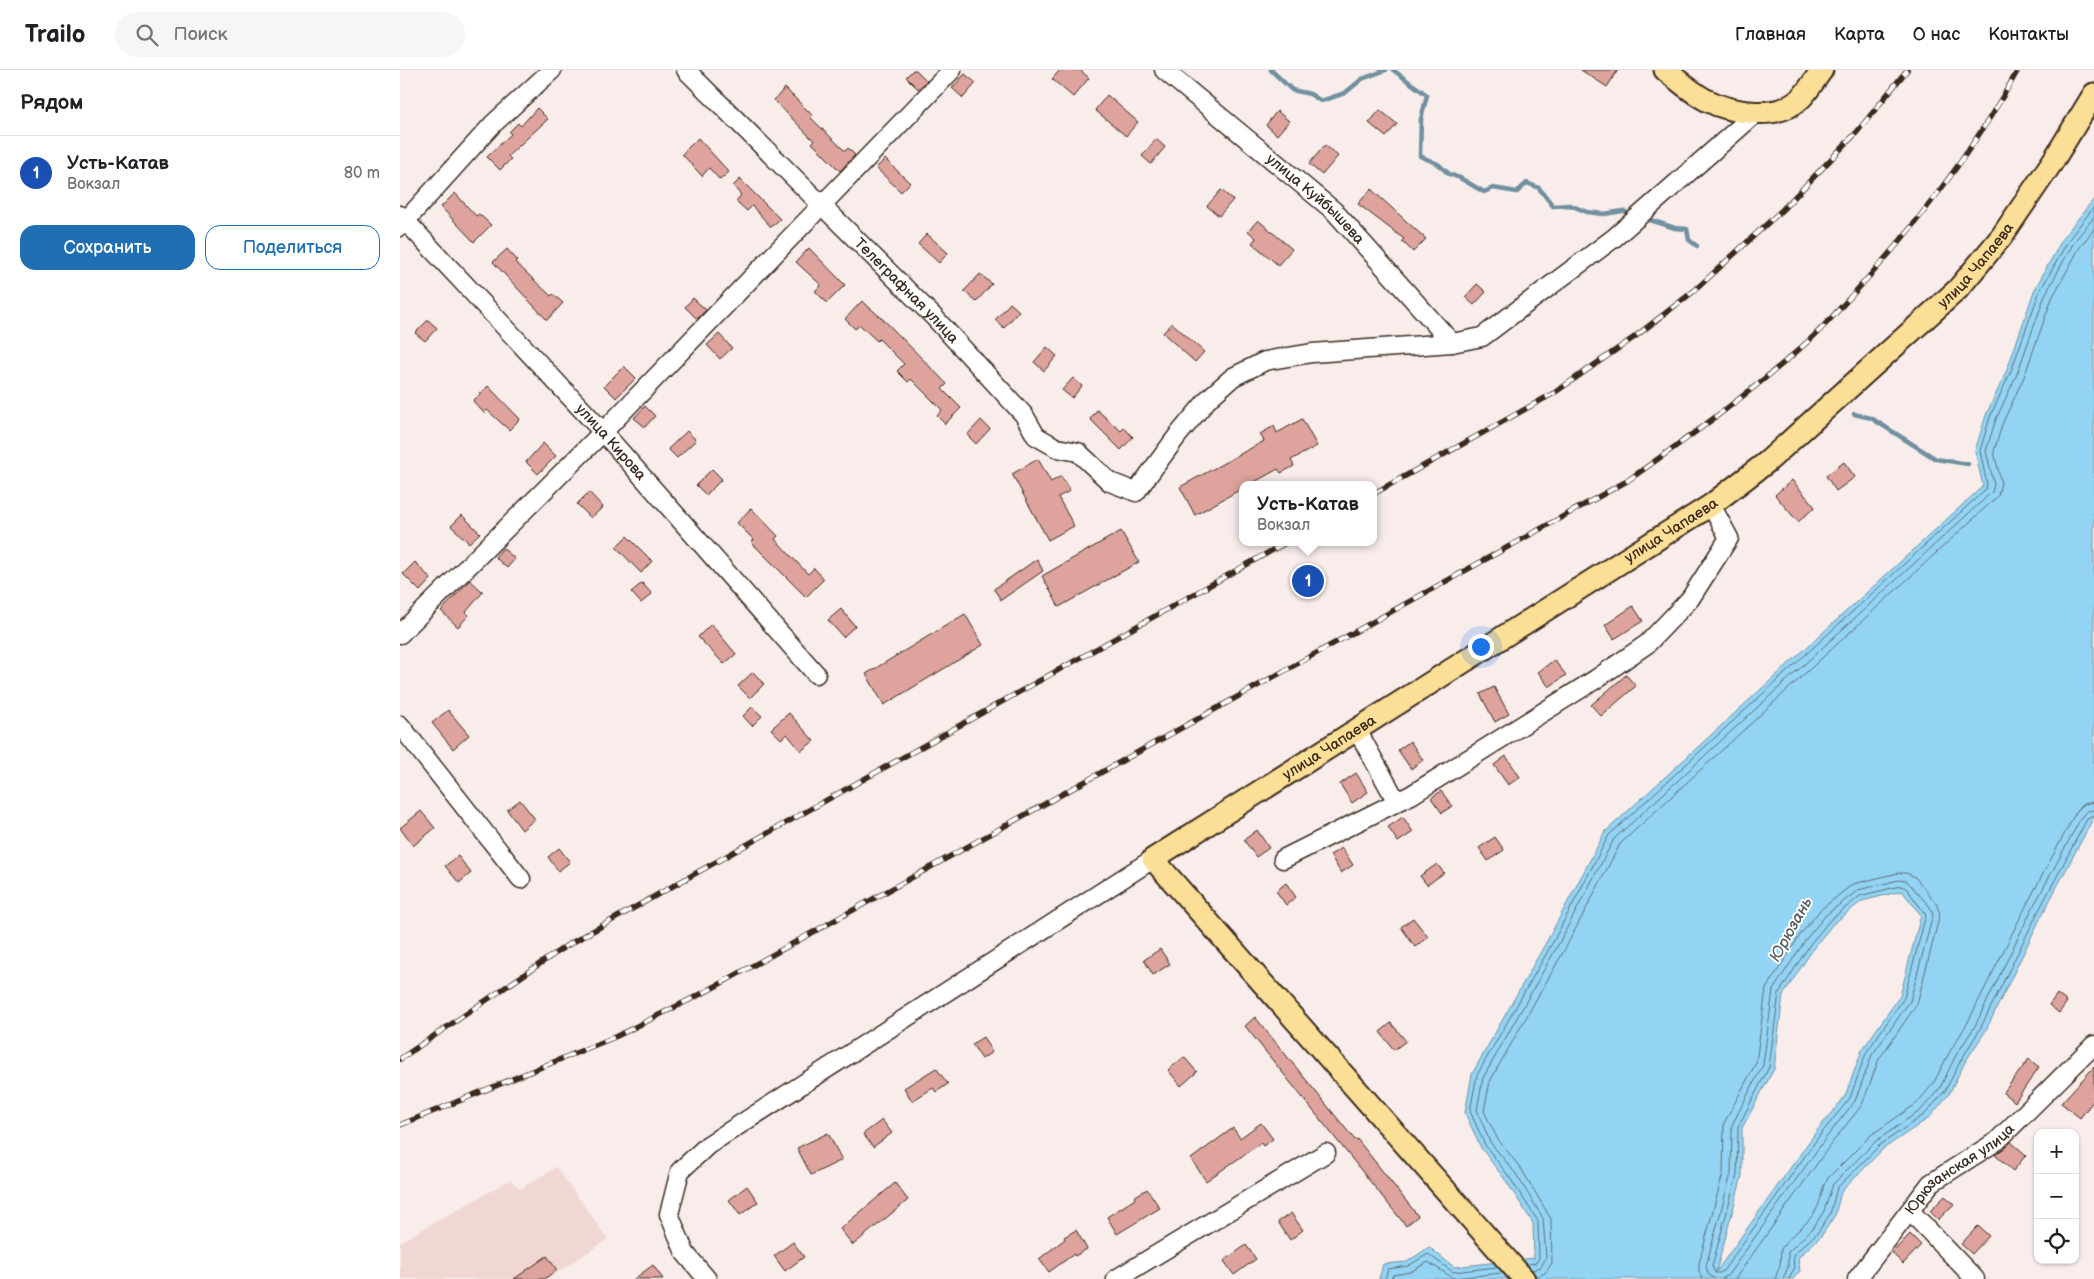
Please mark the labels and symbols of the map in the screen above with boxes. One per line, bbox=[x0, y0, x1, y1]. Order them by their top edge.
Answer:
street label: улица Куйбышева bbox=[1262, 150, 1368, 249]
street label: улица Чапаева bbox=[1934, 219, 2018, 313]
street label: Телеграфная улица bbox=[850, 234, 963, 348]
street label: улица Кирова bbox=[571, 400, 650, 485]
street label: улица Чапаева bbox=[1621, 494, 1722, 567]
pin: 1 bbox=[1292, 562, 1324, 600]
your location bbox=[1468, 634, 1494, 660]
street label: улица Чапаева bbox=[1279, 711, 1380, 784]
water label: Юрюзань bbox=[1766, 894, 1817, 965]
street label: Юрюзанская улица bbox=[1901, 1120, 2019, 1219]

